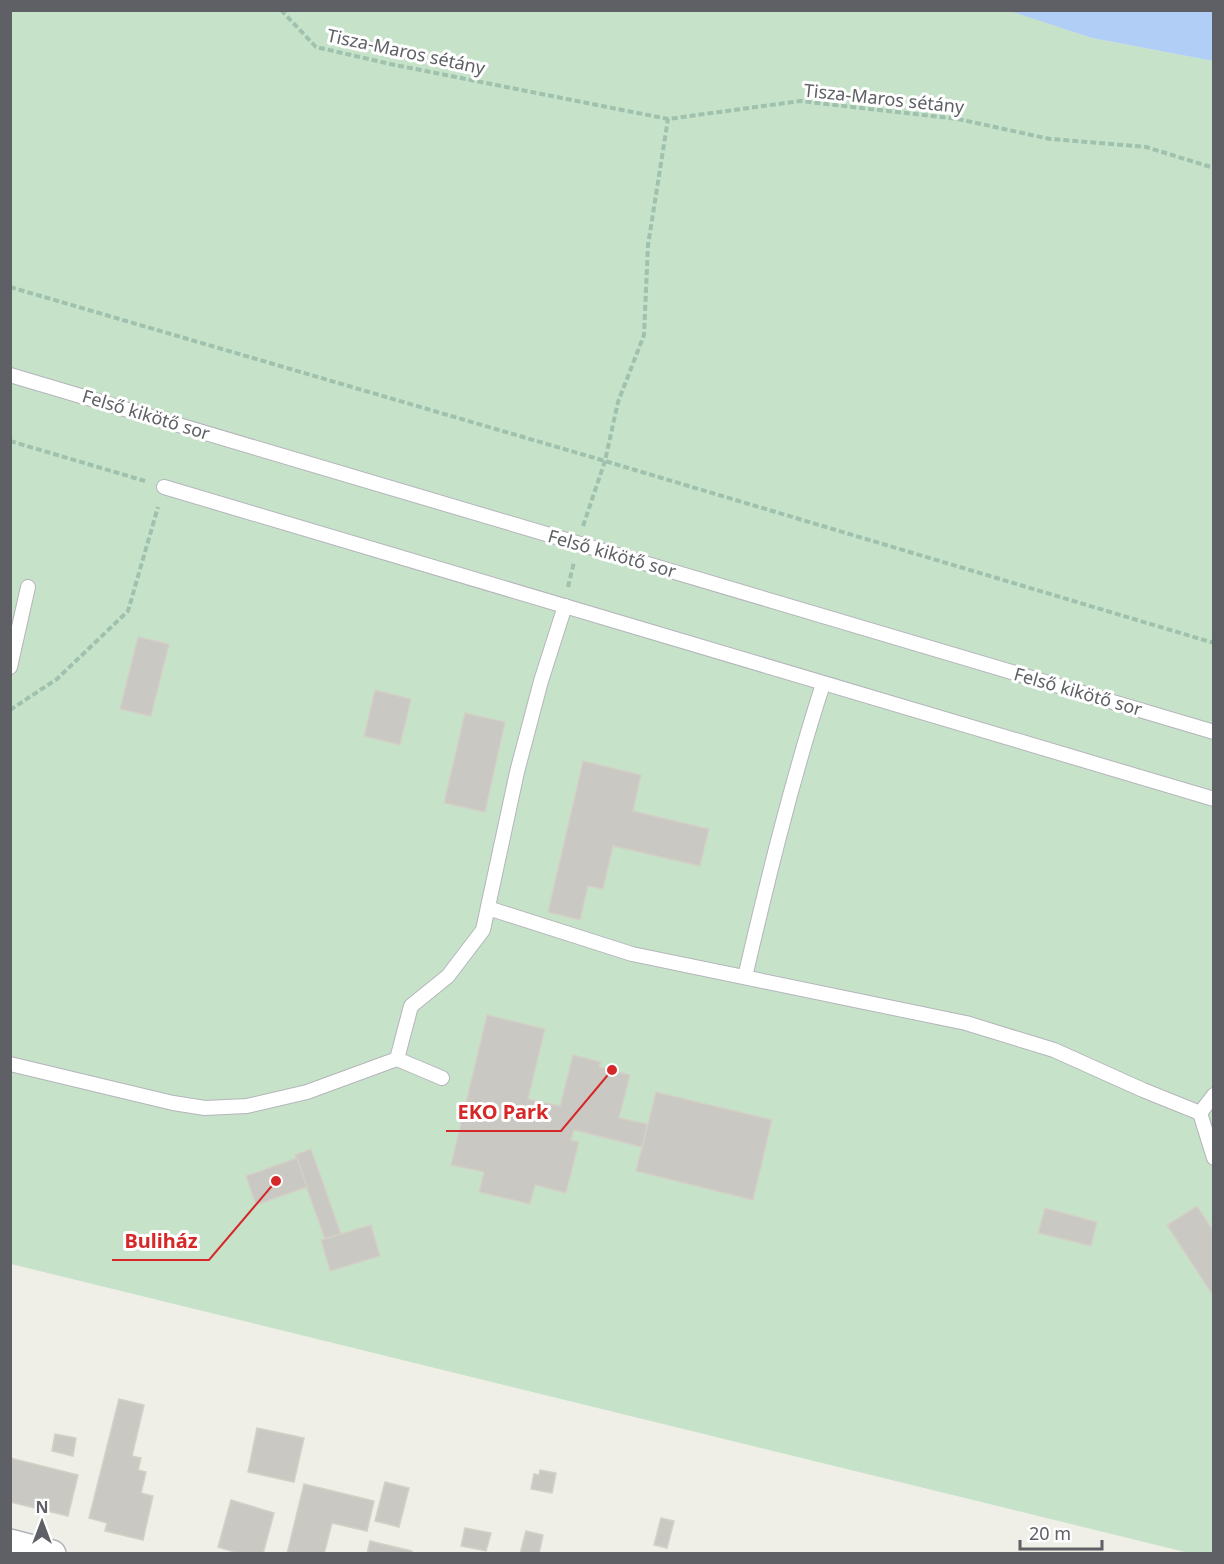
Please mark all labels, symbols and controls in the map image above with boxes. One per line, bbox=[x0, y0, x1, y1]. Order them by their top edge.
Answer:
street label: Tisza-Maros sétány bbox=[325, 23, 488, 80]
street label: Tisza-Maros sétány bbox=[803, 78, 966, 118]
street label: Felső kikötő sor bbox=[80, 383, 214, 445]
street label: Felső kikötő sor bbox=[545, 523, 680, 583]
street label: Felső kikötő sor bbox=[1011, 661, 1146, 721]
callout: EKO Park bbox=[446, 1093, 561, 1131]
text: EKO Park bbox=[458, 1098, 549, 1125]
callout: Buliház bbox=[112, 1222, 209, 1260]
text: Buliház bbox=[124, 1227, 198, 1254]
north arrow bbox=[12, 1492, 72, 1552]
text: N bbox=[35, 1496, 49, 1518]
scale bar bbox=[1020, 1513, 1102, 1551]
text: 20 m bbox=[1029, 1521, 1071, 1545]

